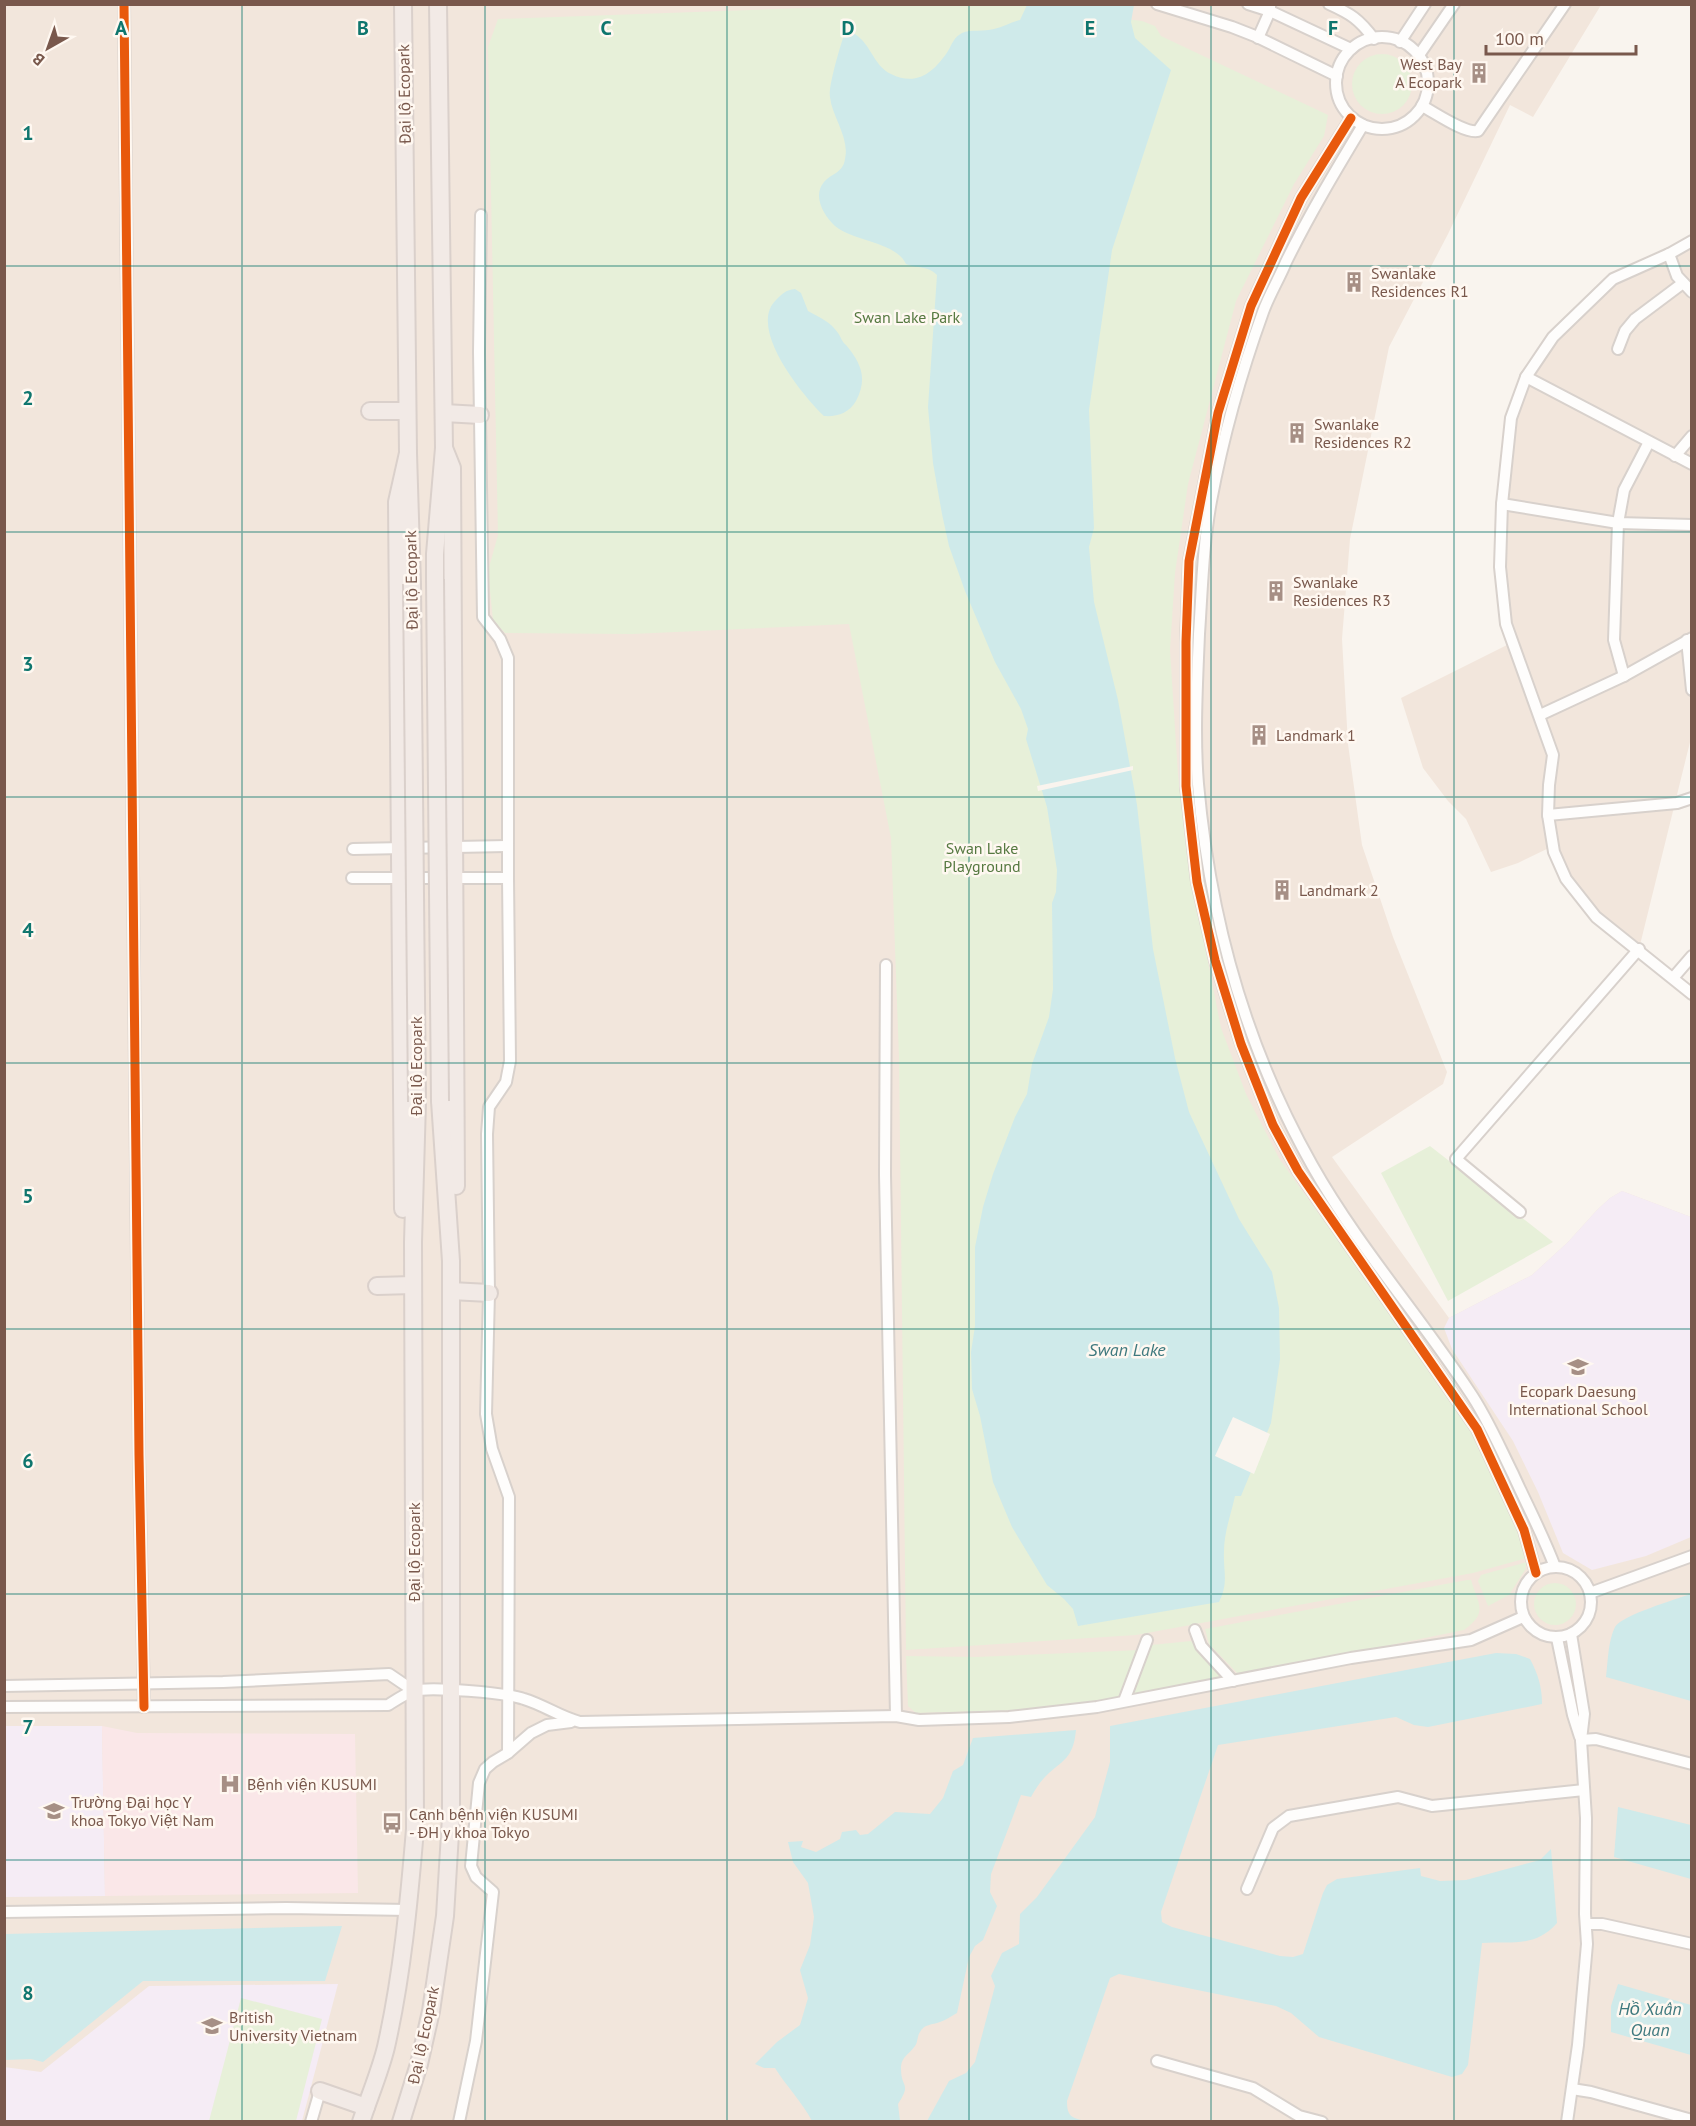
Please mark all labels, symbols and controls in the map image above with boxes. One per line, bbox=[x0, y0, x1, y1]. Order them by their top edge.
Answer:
text: A bbox=[115, 15, 128, 41]
text: B bbox=[357, 15, 369, 41]
text: C bbox=[600, 15, 612, 41]
text: D bbox=[842, 15, 855, 41]
text: E bbox=[1085, 15, 1095, 41]
text: F bbox=[1328, 15, 1338, 41]
north arrow bbox=[18, 18, 78, 78]
scale bar bbox=[1486, 18, 1636, 56]
text: 100 m bbox=[1495, 27, 1544, 50]
street label: Đại lộ Ecopark bbox=[393, 44, 415, 145]
text: B bbox=[28, 49, 48, 70]
place label: West Bay A Ecopark bbox=[1395, 54, 1463, 92]
building icon: West Bay A Ecopark bbox=[1467, 61, 1491, 85]
text: 1 bbox=[22, 120, 34, 146]
place label: Swanlake Residences R1 bbox=[1371, 263, 1469, 301]
building icon: Swanlake Residences R1 bbox=[1342, 270, 1366, 294]
park label: Swan Lake Park bbox=[854, 307, 961, 327]
text: 2 bbox=[22, 385, 34, 411]
place label: Swanlake Residences R2 bbox=[1314, 414, 1412, 452]
building icon: Swanlake Residences R2 bbox=[1285, 421, 1309, 445]
street label: Đại lộ Ecopark bbox=[400, 530, 422, 631]
place label: Swanlake Residences R3 bbox=[1293, 572, 1391, 610]
building icon: Swanlake Residences R3 bbox=[1264, 579, 1288, 603]
text: 3 bbox=[22, 651, 34, 677]
building icon: Landmark 1 bbox=[1247, 723, 1271, 747]
place label: Landmark 1 bbox=[1276, 725, 1356, 745]
park label: Swan Lake Playground bbox=[943, 838, 1021, 876]
building icon: Landmark 2 bbox=[1270, 878, 1294, 902]
place label: Landmark 2 bbox=[1299, 880, 1379, 900]
text: 4 bbox=[22, 917, 34, 943]
street label: Đại lộ Ecopark bbox=[406, 1016, 426, 1117]
text: 5 bbox=[22, 1183, 34, 1209]
water label: Swan Lake bbox=[1088, 1338, 1166, 1361]
school or university icon: Ecopark Daesung International School bbox=[1566, 1355, 1590, 1379]
place label: Ecopark Daesung International School bbox=[1508, 1381, 1648, 1419]
text: 6 bbox=[22, 1448, 34, 1474]
street label: Đại lộ Ecopark bbox=[404, 1502, 424, 1603]
text: 7 bbox=[22, 1714, 34, 1740]
hospital icon: Bệnh viện KUSUMI bbox=[218, 1772, 242, 1796]
place label: Bệnh viện KUSUMI bbox=[247, 1774, 377, 1794]
place label: Trường Đại học Y khoa Tokyo Việt Nam bbox=[71, 1792, 214, 1830]
school or university icon: Trường Đại học Y khoa Tokyo Việt Nam bbox=[42, 1799, 66, 1823]
place label: Cạnh bệnh viện KUSUMI - ĐH y khoa Tokyo bbox=[409, 1804, 578, 1842]
bus stop icon: Cạnh bệnh viện KUSUMI - ĐH y khoa Tokyo bbox=[380, 1811, 404, 1835]
text: 8 bbox=[22, 1980, 34, 2006]
street label: Đại lộ Ecopark bbox=[403, 1984, 443, 2087]
water label: Hồ Xuân Quan bbox=[1618, 1997, 1682, 2041]
place label: British University Vietnam bbox=[229, 2007, 357, 2045]
school or university icon: British University Vietnam bbox=[200, 2014, 224, 2038]

